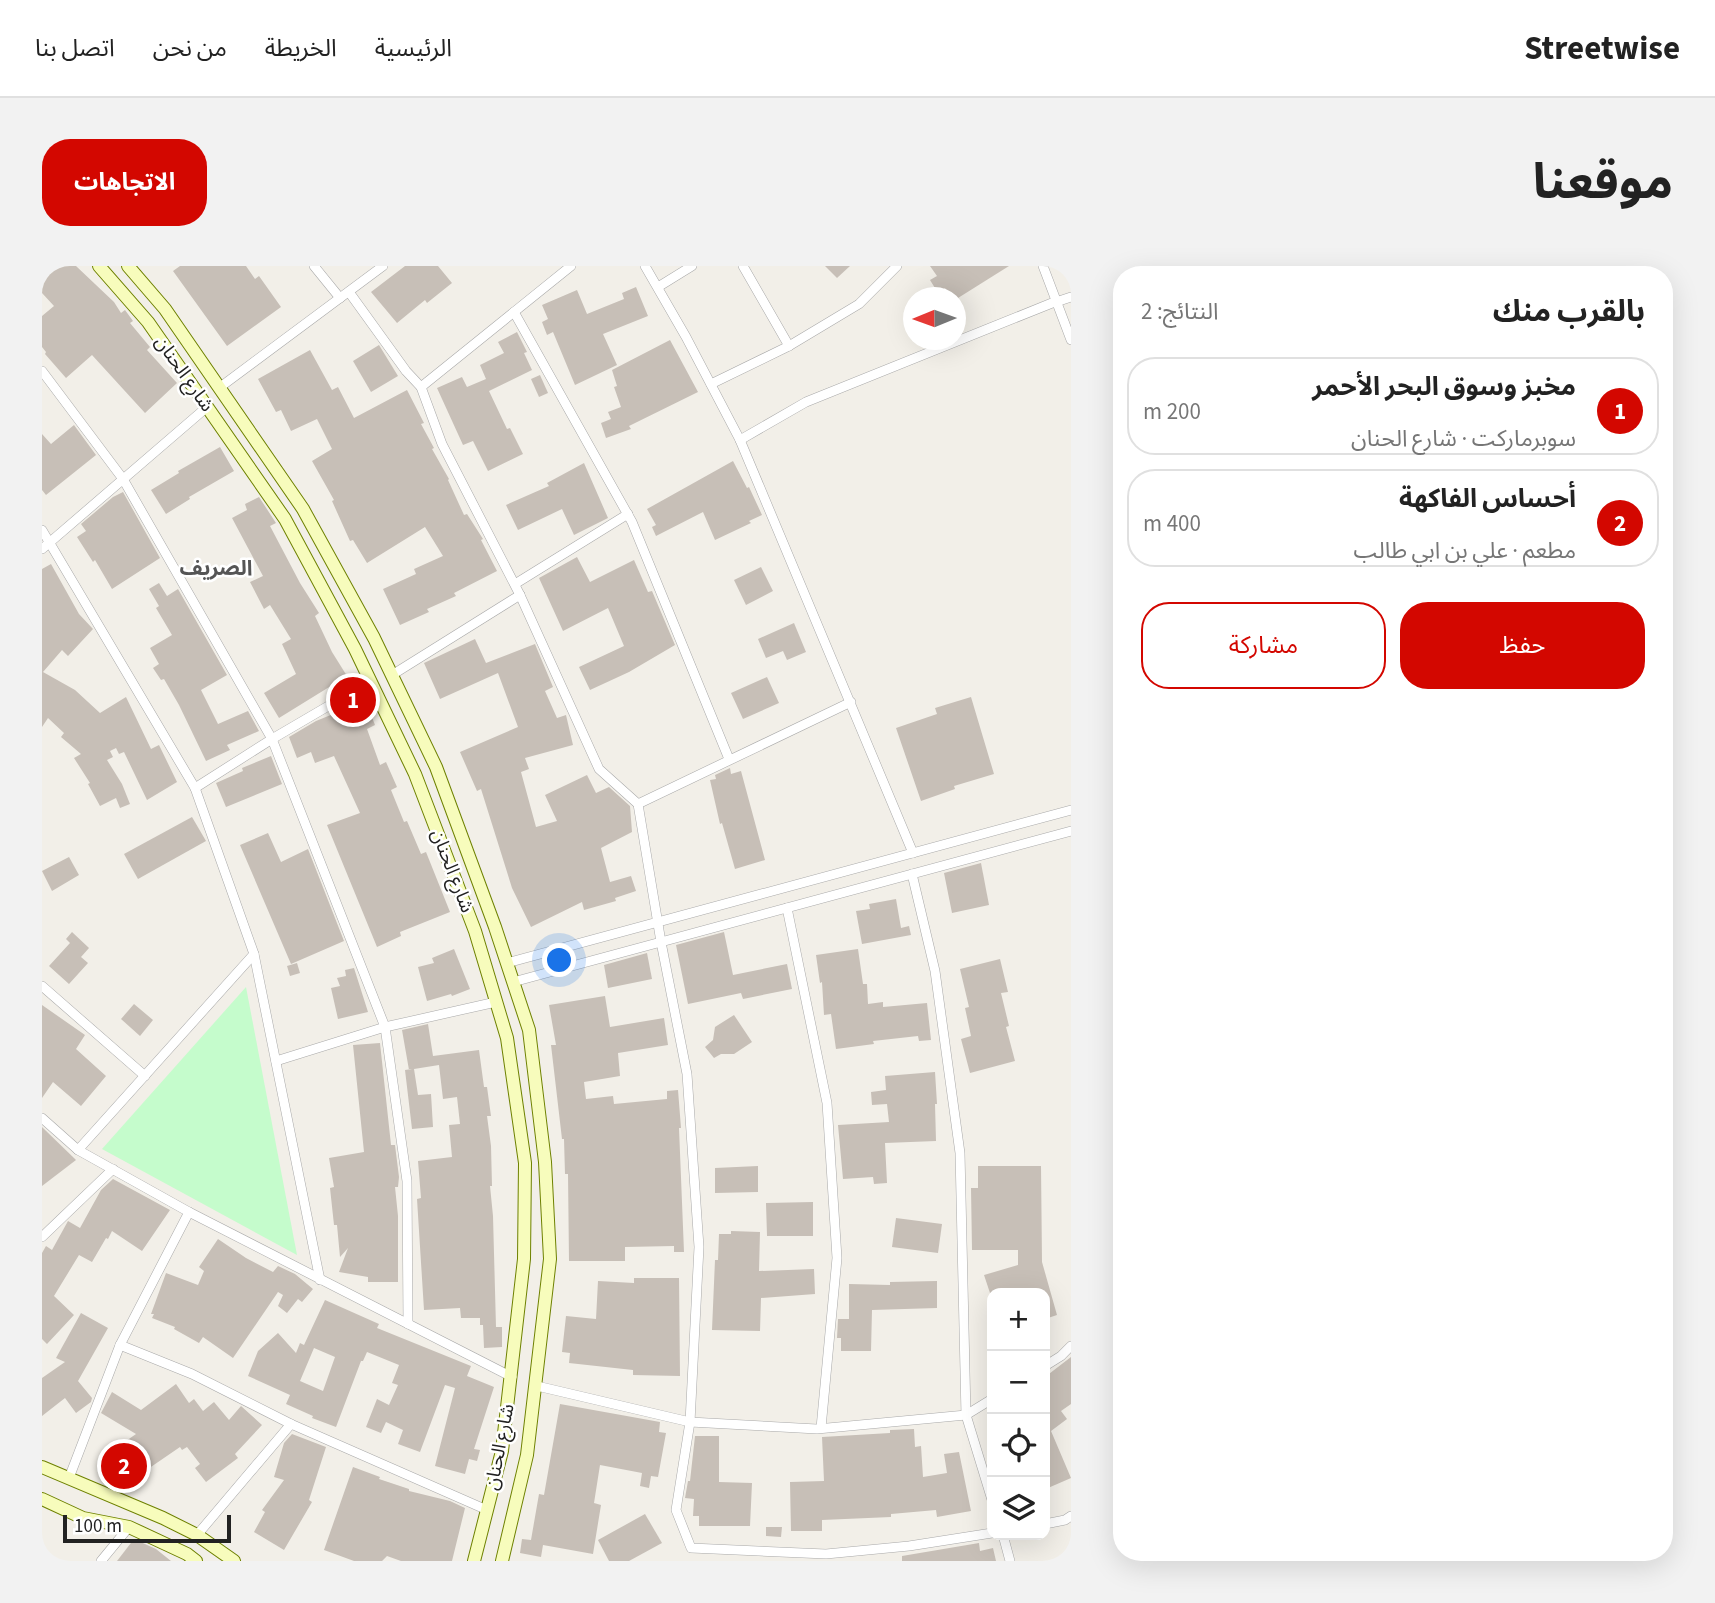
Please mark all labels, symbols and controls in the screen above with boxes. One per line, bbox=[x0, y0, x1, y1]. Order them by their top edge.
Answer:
text: Streetwise bbox=[1524, 25, 1680, 72]
text: اتصل بنا bbox=[35, 31, 115, 66]
text: من نحن bbox=[153, 31, 227, 66]
text: الخريطة bbox=[265, 31, 337, 66]
text: الرئيسية bbox=[375, 31, 452, 66]
button: الاتجاهات bbox=[42, 139, 207, 226]
text: موقعنا bbox=[1533, 148, 1673, 218]
north arrow bbox=[903, 287, 966, 350]
text: بالقرب منك bbox=[1493, 290, 1645, 333]
text: النتائج: 2 bbox=[1141, 295, 1219, 328]
street label: شارع الحنان bbox=[148, 330, 220, 418]
text: مخبز وسوق البحر الأحمر bbox=[1312, 368, 1576, 405]
text: 200 m bbox=[1143, 395, 1201, 428]
text: 1 bbox=[1614, 395, 1626, 428]
text: سوبرماركت · شارع الحنان bbox=[1351, 422, 1576, 455]
text: أحساس الفاكهة bbox=[1399, 480, 1576, 517]
text: 400 m bbox=[1143, 507, 1201, 540]
text: 2 bbox=[1614, 507, 1626, 540]
text: مطعم · علي بن ابي طالب bbox=[1354, 534, 1576, 567]
district label: الصريف bbox=[180, 553, 252, 583]
button: مشاركة bbox=[1141, 602, 1386, 689]
button: حفظ bbox=[1400, 602, 1645, 689]
pin: 1 bbox=[330, 674, 376, 726]
street label: شارع الحنان bbox=[424, 825, 480, 917]
your location bbox=[542, 943, 576, 977]
map controls bbox=[987, 1288, 1050, 1540]
button: + bbox=[987, 1288, 1050, 1351]
button: − bbox=[987, 1351, 1050, 1414]
street label: شارع الحنان bbox=[478, 1401, 522, 1493]
button: locate bbox=[987, 1414, 1050, 1477]
pin: 2 bbox=[101, 1440, 147, 1492]
button: layers bbox=[987, 1477, 1050, 1540]
scale bar bbox=[63, 1512, 231, 1544]
text: 100 m bbox=[74, 1513, 122, 1540]

